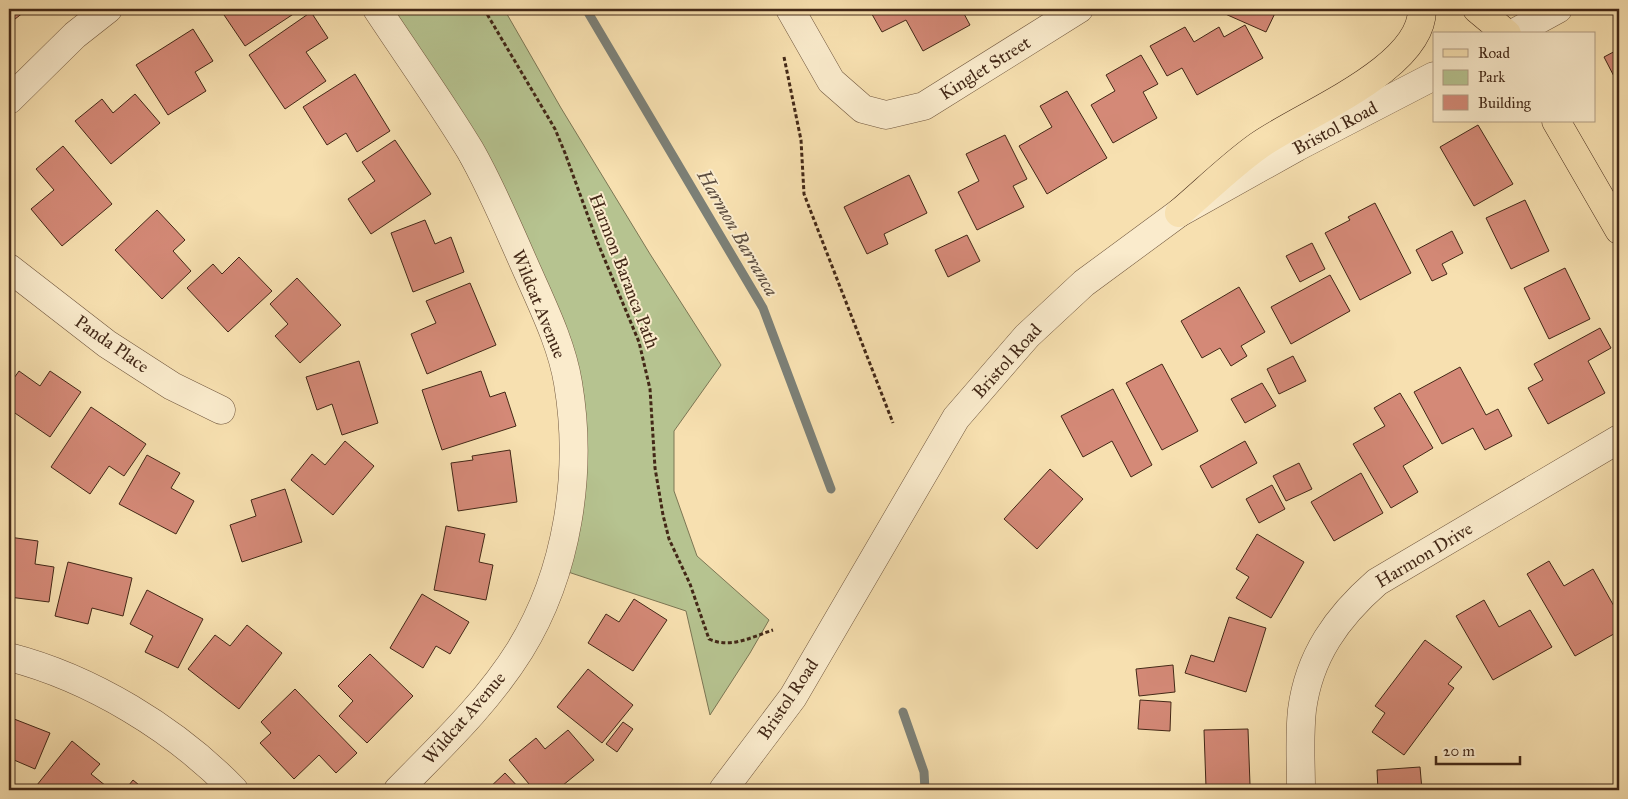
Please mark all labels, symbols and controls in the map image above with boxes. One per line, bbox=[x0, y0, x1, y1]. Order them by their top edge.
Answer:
street label: Kinglet Street bbox=[935, 31, 1036, 106]
legend bbox=[1433, 32, 1596, 122]
text: Road bbox=[1478, 44, 1510, 62]
text: Park bbox=[1478, 68, 1505, 86]
text: Building bbox=[1478, 94, 1532, 112]
street label: Bristol Road bbox=[1289, 97, 1381, 159]
water label: Harmon Barranca bbox=[692, 165, 784, 300]
street label: Harmon Baranca Path bbox=[584, 190, 664, 352]
street label: Wildcat Avenue bbox=[507, 246, 571, 362]
street label: Panda Place bbox=[71, 310, 153, 378]
street label: Bristol Road bbox=[968, 319, 1046, 403]
street label: Harmon Drive bbox=[1371, 517, 1477, 593]
street label: Bristol Road bbox=[753, 654, 823, 744]
street label: Wildcat Avenue bbox=[418, 667, 510, 769]
scale bar bbox=[1436, 734, 1519, 766]
text: 20 m bbox=[1443, 742, 1475, 760]

